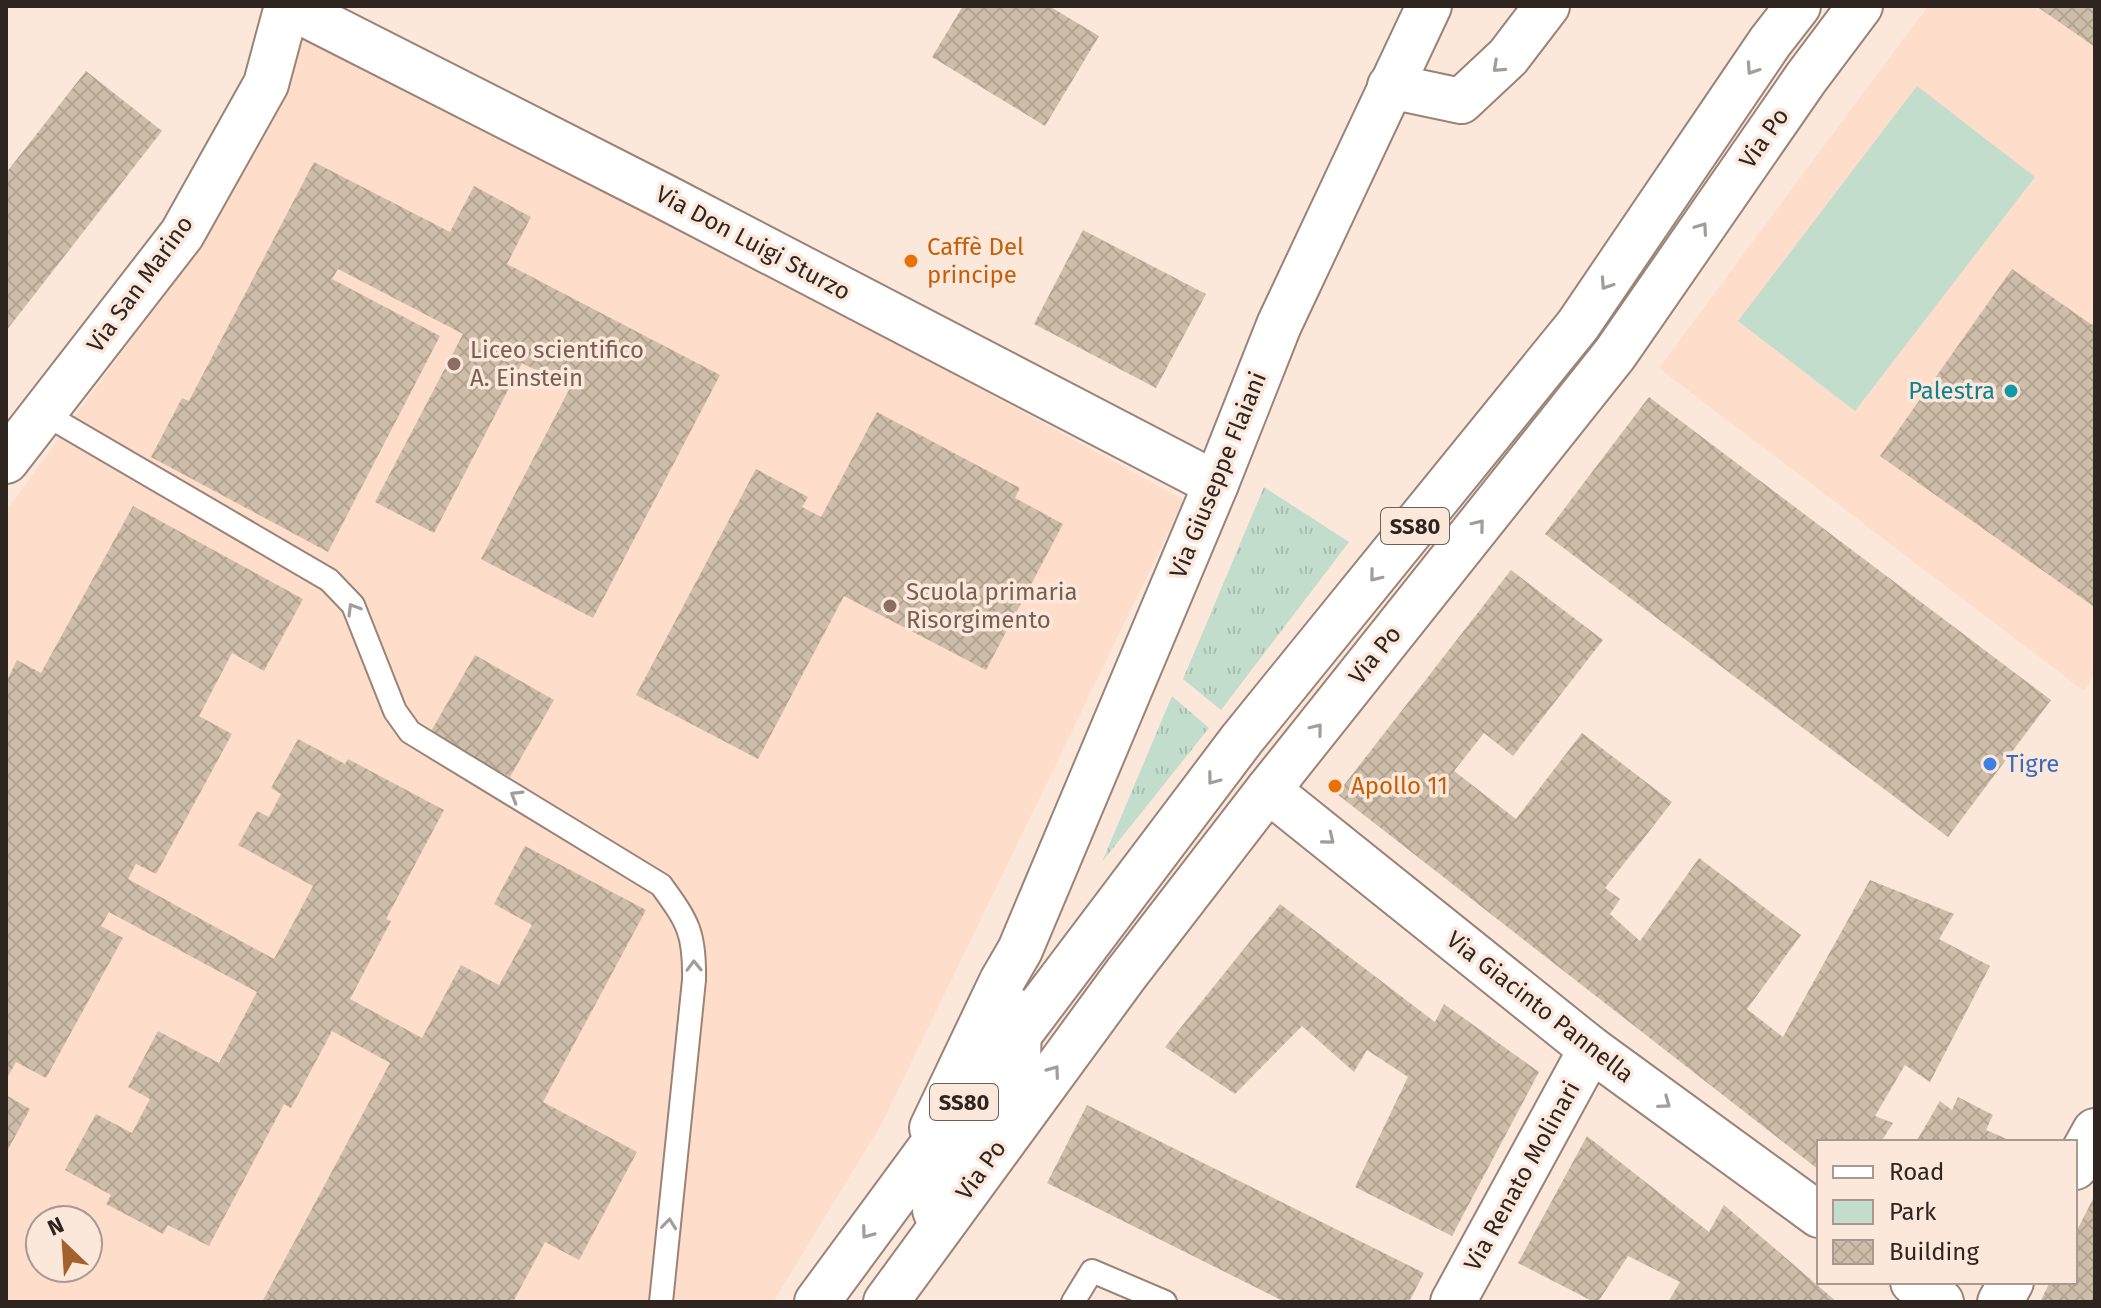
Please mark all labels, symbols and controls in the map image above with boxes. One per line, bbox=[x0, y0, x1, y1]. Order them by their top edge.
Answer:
one-way arrow bbox=[1493, 57, 1507, 72]
one-way arrow bbox=[1747, 60, 1762, 75]
street label: Via Po bbox=[1733, 103, 1795, 173]
street label: Via Don Luigi Sturzo bbox=[651, 180, 855, 306]
street label: Via San Marino bbox=[81, 210, 199, 358]
one-way arrow bbox=[1692, 223, 1707, 237]
place label: Caffè Del principe bbox=[927, 233, 1024, 289]
marker: Caffè Del principe bbox=[902, 252, 920, 270]
one-way arrow bbox=[1601, 276, 1616, 290]
place label: Liceo scientifico A. Einstein bbox=[470, 336, 644, 392]
marker: Liceo scientifico A. Einstein bbox=[445, 355, 463, 373]
street label: Via Giuseppe Flaiani bbox=[1164, 368, 1272, 582]
place label: Palestra bbox=[1908, 377, 1995, 405]
marker: Palestra bbox=[2002, 382, 2020, 400]
road number: SS80 bbox=[1381, 508, 1449, 544]
one-way arrow bbox=[1469, 519, 1483, 534]
one-way arrow bbox=[1370, 567, 1385, 581]
place label: Scuola primaria Risorgimento bbox=[906, 578, 1078, 634]
marker: Scuola primaria Risorgimento bbox=[881, 597, 899, 615]
one-way arrow bbox=[347, 603, 363, 618]
street label: Via Po bbox=[1343, 620, 1407, 690]
one-way arrow bbox=[1307, 723, 1321, 738]
place label: Tigre bbox=[2006, 750, 2059, 778]
marker: Tigre bbox=[1981, 755, 1999, 773]
one-way arrow bbox=[1208, 770, 1222, 784]
place label: Apollo 11 bbox=[1351, 772, 1448, 800]
marker: Apollo 11 bbox=[1326, 777, 1344, 795]
one-way arrow bbox=[510, 791, 525, 806]
one-way arrow bbox=[1320, 829, 1334, 844]
street label: Via Giacinto Pannella bbox=[1441, 925, 1639, 1089]
one-way arrow bbox=[685, 959, 702, 972]
one-way arrow bbox=[1044, 1066, 1059, 1080]
street label: Via Renato Molinari bbox=[1458, 1076, 1586, 1276]
road number: SS80 bbox=[930, 1084, 998, 1120]
one-way arrow bbox=[1656, 1094, 1671, 1108]
street label: Via Po bbox=[950, 1135, 1012, 1205]
legend bbox=[1817, 1140, 2077, 1284]
text: Road bbox=[1889, 1158, 1944, 1186]
text: Park bbox=[1889, 1198, 1937, 1226]
north arrow bbox=[24, 1204, 104, 1284]
text: N bbox=[43, 1211, 68, 1242]
one-way arrow bbox=[660, 1217, 677, 1230]
one-way arrow bbox=[862, 1225, 876, 1239]
text: Building bbox=[1889, 1238, 1979, 1266]

